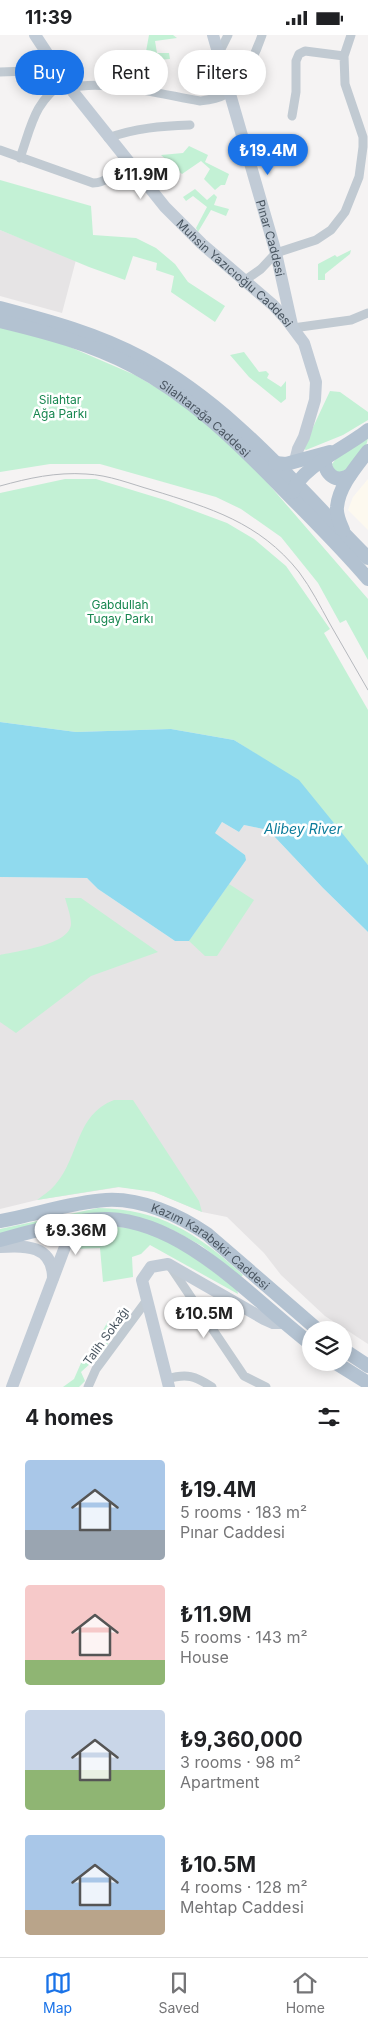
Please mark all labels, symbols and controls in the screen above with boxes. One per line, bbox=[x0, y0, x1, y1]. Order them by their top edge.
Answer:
text: 11:39 bbox=[25, 6, 72, 29]
chip: Buy bbox=[15, 50, 84, 95]
chip: Rent bbox=[94, 50, 168, 95]
chip: Filters bbox=[178, 50, 266, 95]
pin: ₺19.4M bbox=[227, 133, 309, 176]
text: ₺19.4M bbox=[239, 140, 297, 160]
pin: ₺11.9M bbox=[100, 157, 182, 200]
text: ₺11.9M bbox=[114, 164, 168, 184]
street label: Pınar Caddesi bbox=[253, 198, 288, 278]
street label: Muhsin Yazıcıoğlu Caddesi bbox=[174, 216, 297, 330]
street label: Silahtarağa Caddesi bbox=[157, 376, 254, 460]
park label: Silahtar Ağa Parkı bbox=[33, 392, 87, 421]
park label: Gabdullah Tugay Parkı bbox=[87, 597, 153, 626]
water label: Alibey River bbox=[263, 820, 343, 837]
street label: Kazım Karabekir Caddesi bbox=[149, 1199, 273, 1293]
pin: ₺9.36M bbox=[35, 1213, 117, 1256]
text: ₺9.36M bbox=[46, 1220, 106, 1240]
pin: ₺10.5M bbox=[163, 1297, 245, 1339]
text: ₺10.5M bbox=[175, 1303, 233, 1323]
street label: Talih Sokağı bbox=[80, 1304, 132, 1368]
map controls bbox=[302, 1321, 352, 1371]
button: layers bbox=[302, 1321, 352, 1371]
icon: filters bbox=[315, 1403, 343, 1431]
text: 4 homes bbox=[25, 1405, 114, 1430]
text: ₺19.4M bbox=[180, 1477, 256, 1502]
icon: home bbox=[65, 1480, 125, 1540]
text: 5 rooms · 183 m² bbox=[180, 1502, 307, 1522]
text: Pınar Caddesi bbox=[180, 1522, 285, 1542]
text: ₺11.9M bbox=[180, 1602, 252, 1627]
icon: home bbox=[65, 1605, 125, 1665]
text: 5 rooms · 143 m² bbox=[180, 1627, 308, 1647]
text: House bbox=[180, 1647, 229, 1667]
text: ₺9,360,000 bbox=[180, 1727, 303, 1752]
icon: home bbox=[65, 1730, 125, 1790]
text: 3 rooms · 98 m² bbox=[180, 1752, 301, 1772]
text: Apartment bbox=[180, 1772, 260, 1792]
text: ₺10.5M bbox=[180, 1852, 256, 1877]
icon: home bbox=[65, 1855, 125, 1915]
text: 4 rooms · 128 m² bbox=[180, 1877, 308, 1897]
text: Mehtap Caddesi bbox=[180, 1897, 304, 1917]
tab: Map bbox=[43, 1969, 72, 2016]
tab: Saved bbox=[158, 1969, 199, 2016]
tab: Home bbox=[286, 1969, 325, 2016]

